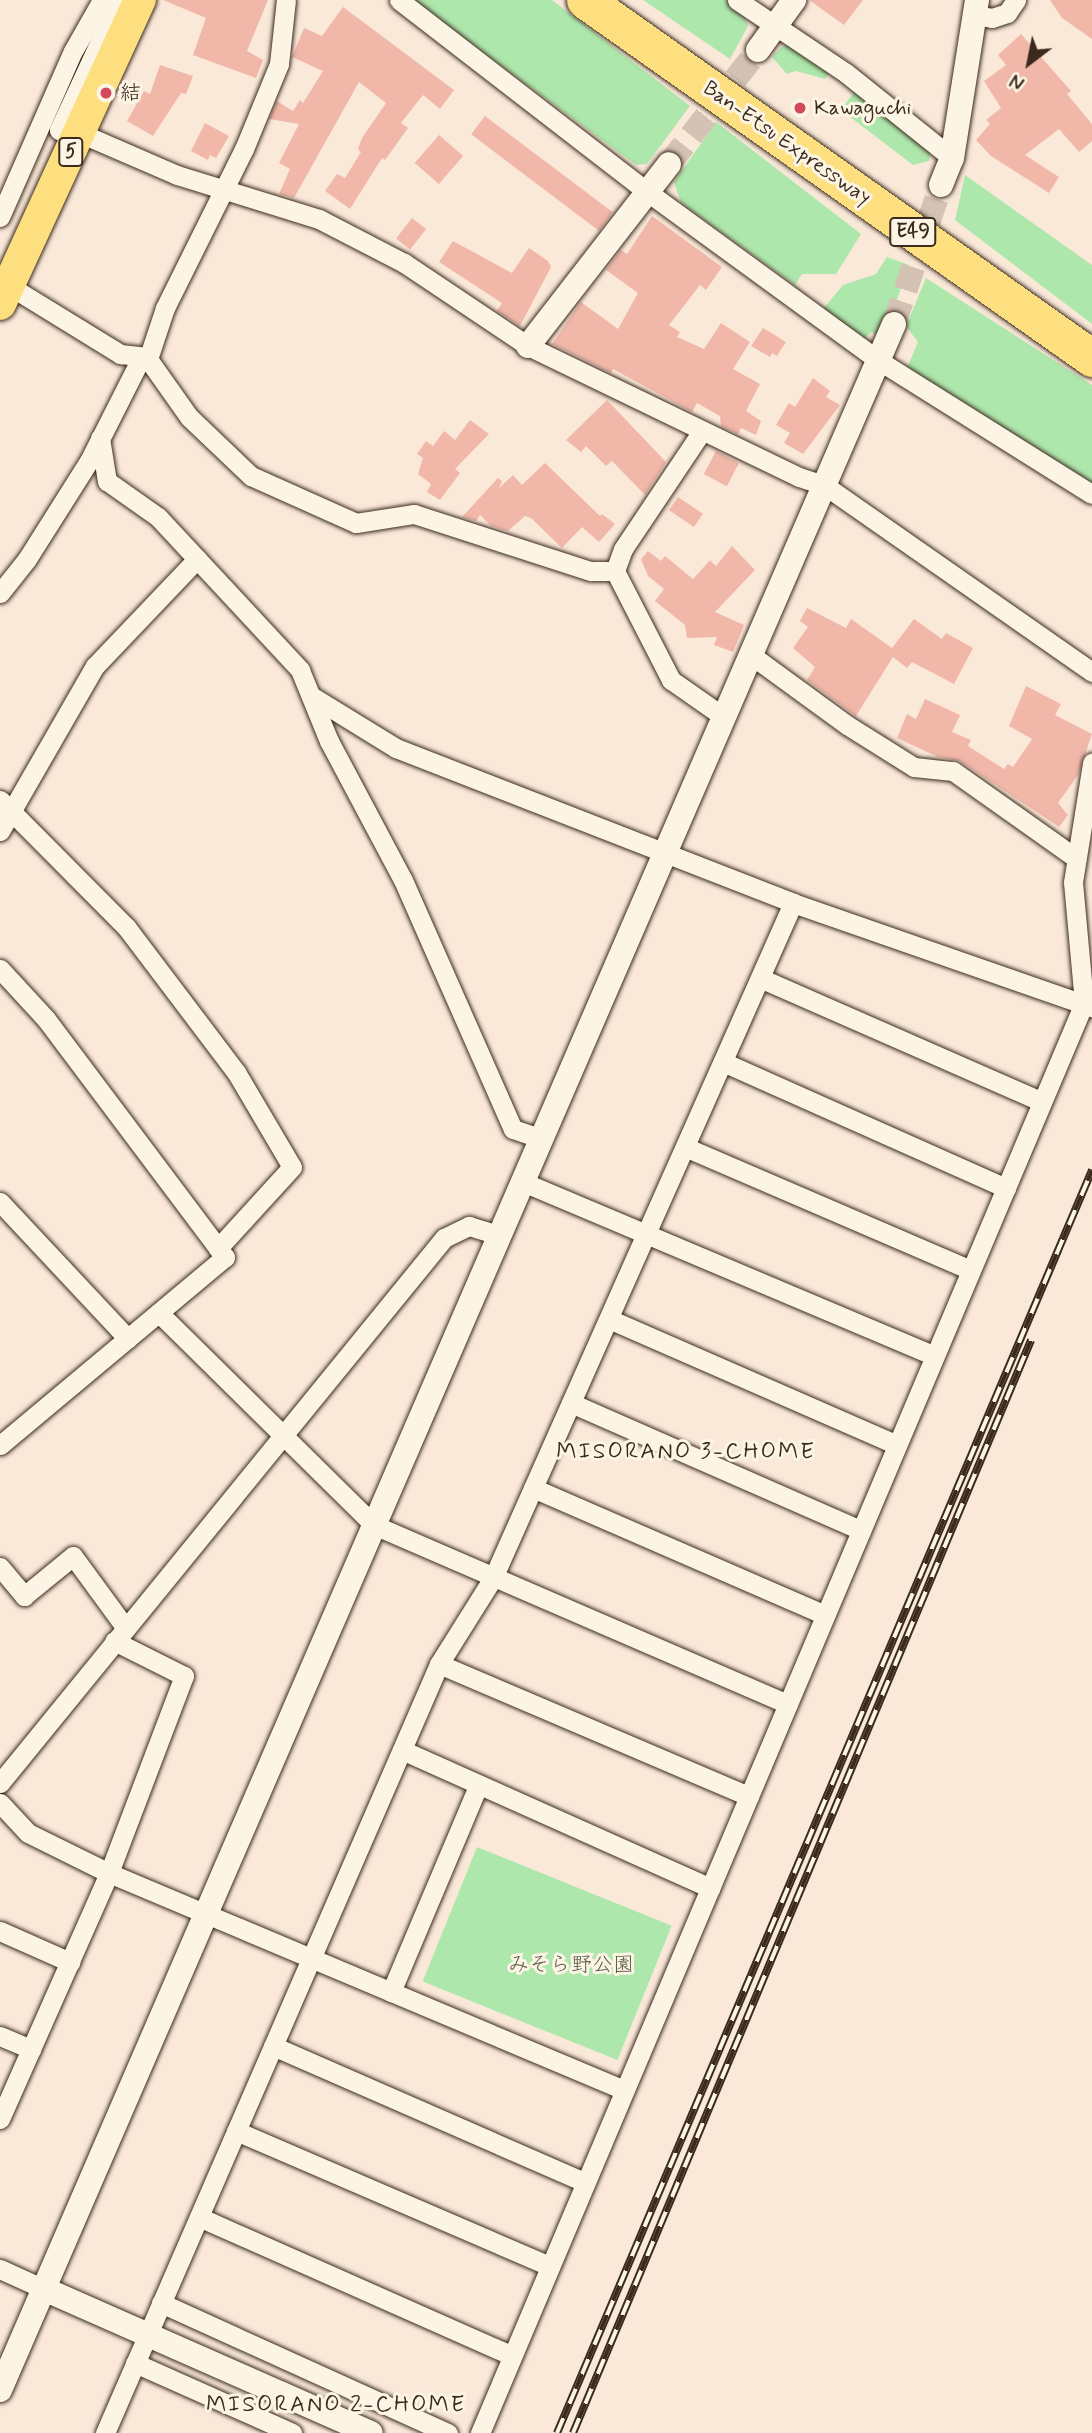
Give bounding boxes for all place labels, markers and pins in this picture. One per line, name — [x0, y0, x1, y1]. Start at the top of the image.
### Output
place label: 結 — [120, 80, 141, 106]
marker: 結 — [98, 85, 114, 101]
place label: Kawaguchi — [814, 95, 911, 121]
marker: Kawaguchi — [792, 100, 808, 116]

